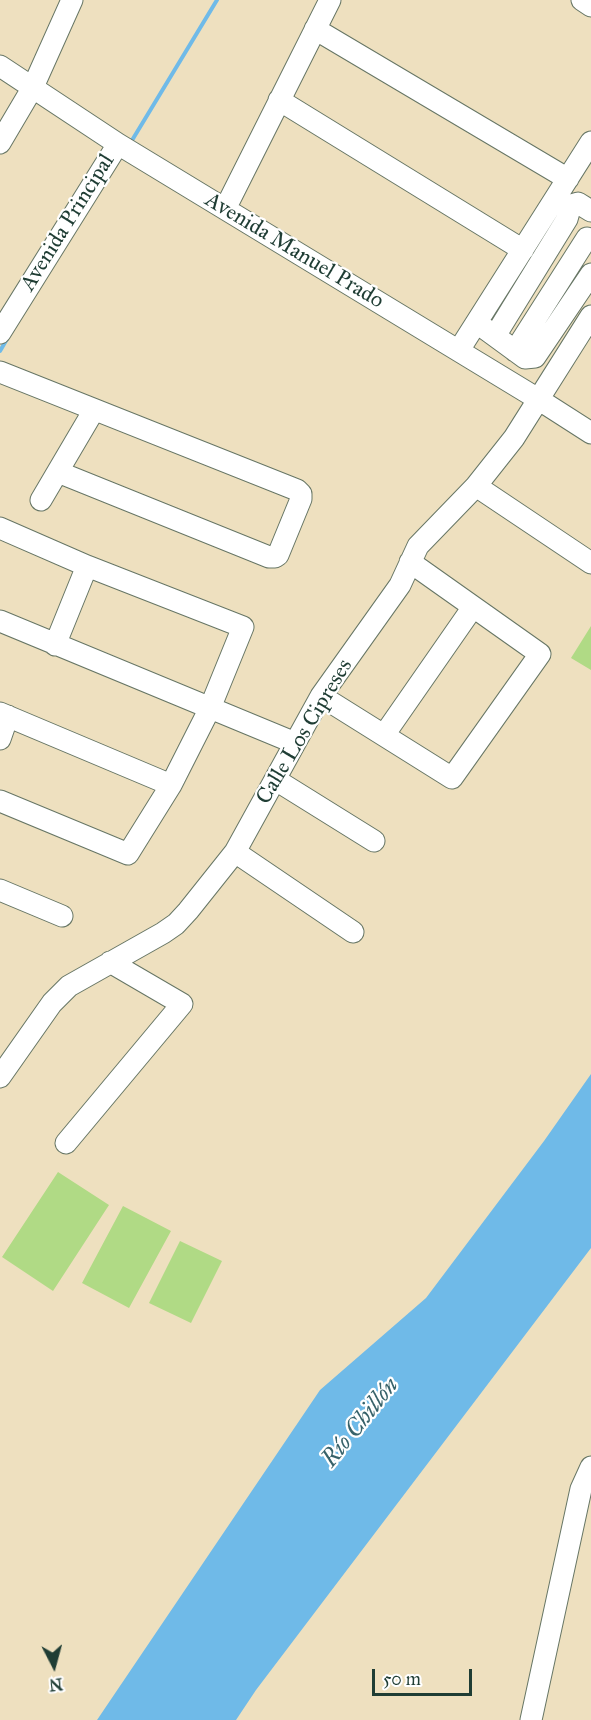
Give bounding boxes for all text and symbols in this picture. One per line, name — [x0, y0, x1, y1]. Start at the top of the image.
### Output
street label: Avenida Principal — [15, 150, 121, 296]
street label: Avenida Manuel Prado — [200, 187, 388, 315]
street label: Calle Los Cipreses — [251, 655, 359, 809]
water label: Río Chillón — [316, 1372, 406, 1474]
north arrow — [24, 1636, 84, 1696]
scale bar — [375, 1657, 476, 1695]
text: 50 m — [383, 1668, 421, 1690]
text: N — [48, 1674, 64, 1695]

